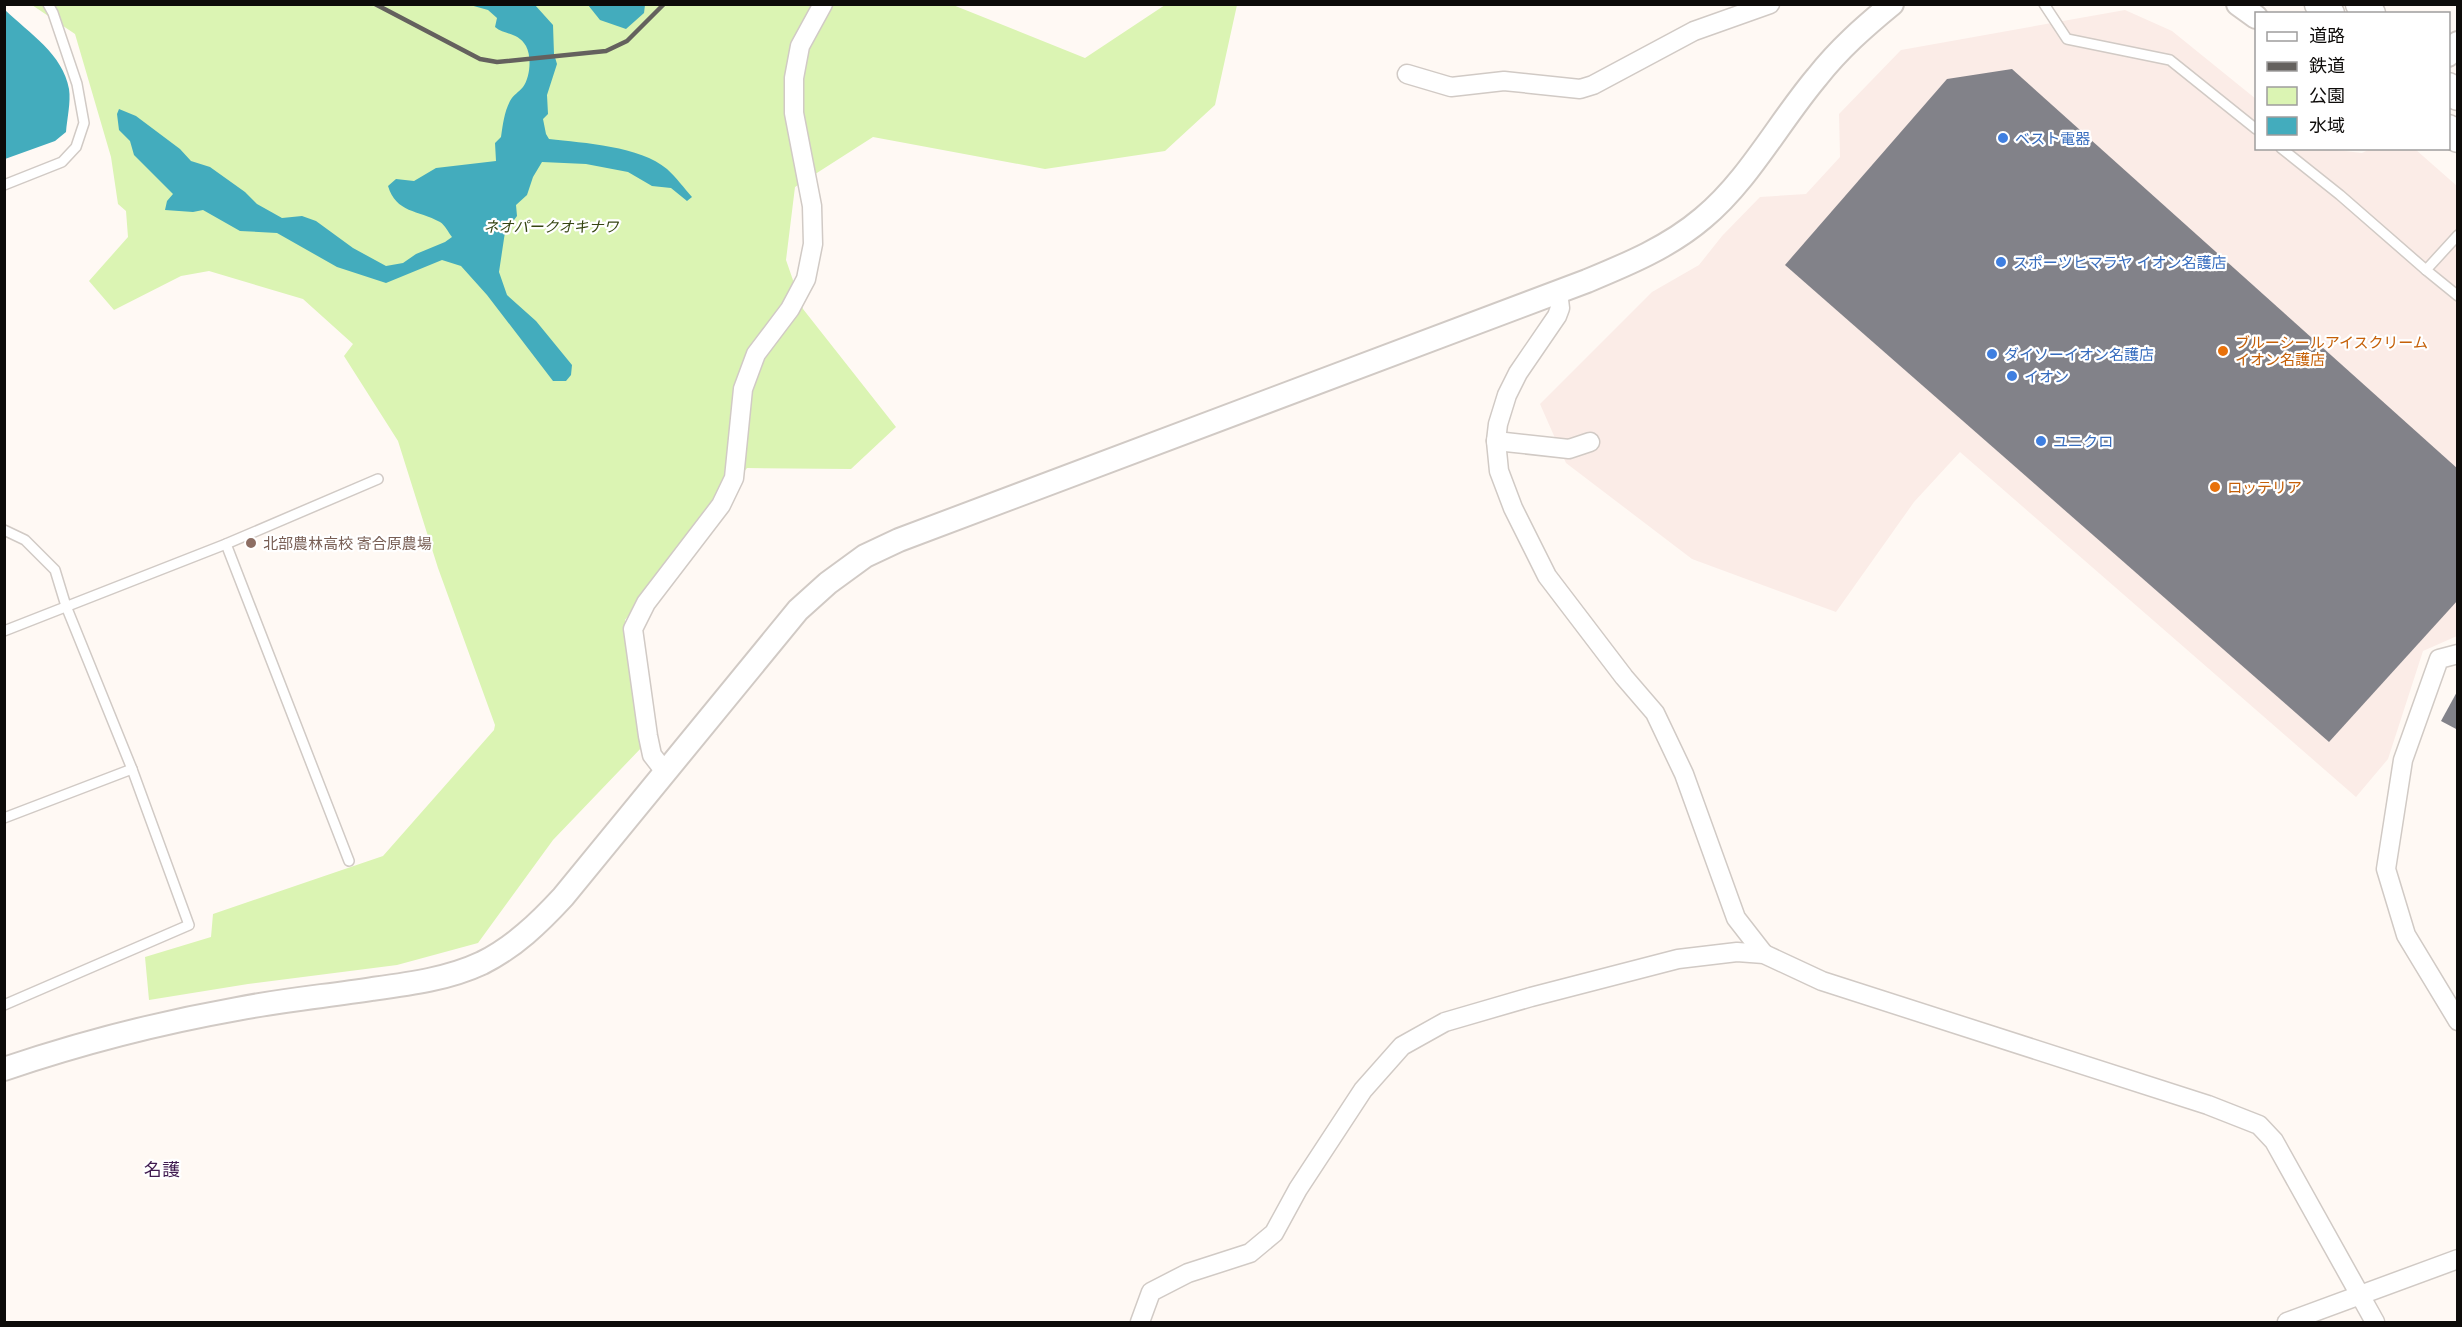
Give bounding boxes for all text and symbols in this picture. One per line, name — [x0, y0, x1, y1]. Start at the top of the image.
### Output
legend — [2255, 12, 2450, 150]
text: 道路 — [2309, 23, 2345, 47]
text: 鉄道 — [2309, 53, 2345, 77]
text: 公園 — [2309, 83, 2345, 107]
text: 水域 — [2309, 113, 2345, 137]
place label: ベスト電器 — [2015, 128, 2090, 148]
marker: ベスト電器 — [1996, 131, 2010, 145]
park label: ネオパークオキナワ — [483, 216, 619, 236]
place label: スポーツヒマラヤ イオン名護店 — [2013, 252, 2226, 272]
marker: スポーツヒマラヤ イオン名護店 — [1994, 255, 2008, 269]
place label: ブルーシールアイスクリーム イオン名護店 — [2235, 332, 2428, 369]
place label: ダイソーイオン名護店 — [2004, 344, 2154, 364]
marker: ブルーシールアイスクリーム イオン名護店 — [2216, 344, 2230, 358]
marker: ダイソーイオン名護店 — [1985, 347, 1999, 361]
place label: イオン — [2024, 366, 2069, 386]
marker: イオン — [2005, 369, 2019, 383]
place label: ユニクロ — [2053, 431, 2113, 451]
marker: ユニクロ — [2034, 434, 2048, 448]
place label: ロッテリア — [2227, 477, 2302, 497]
marker: ロッテリア — [2208, 480, 2222, 494]
place label: 北部農林高校 寄合原農場 — [263, 533, 432, 553]
marker: 北部農林高校 寄合原農場 — [244, 536, 258, 550]
district label: 名護 — [144, 1157, 180, 1181]

